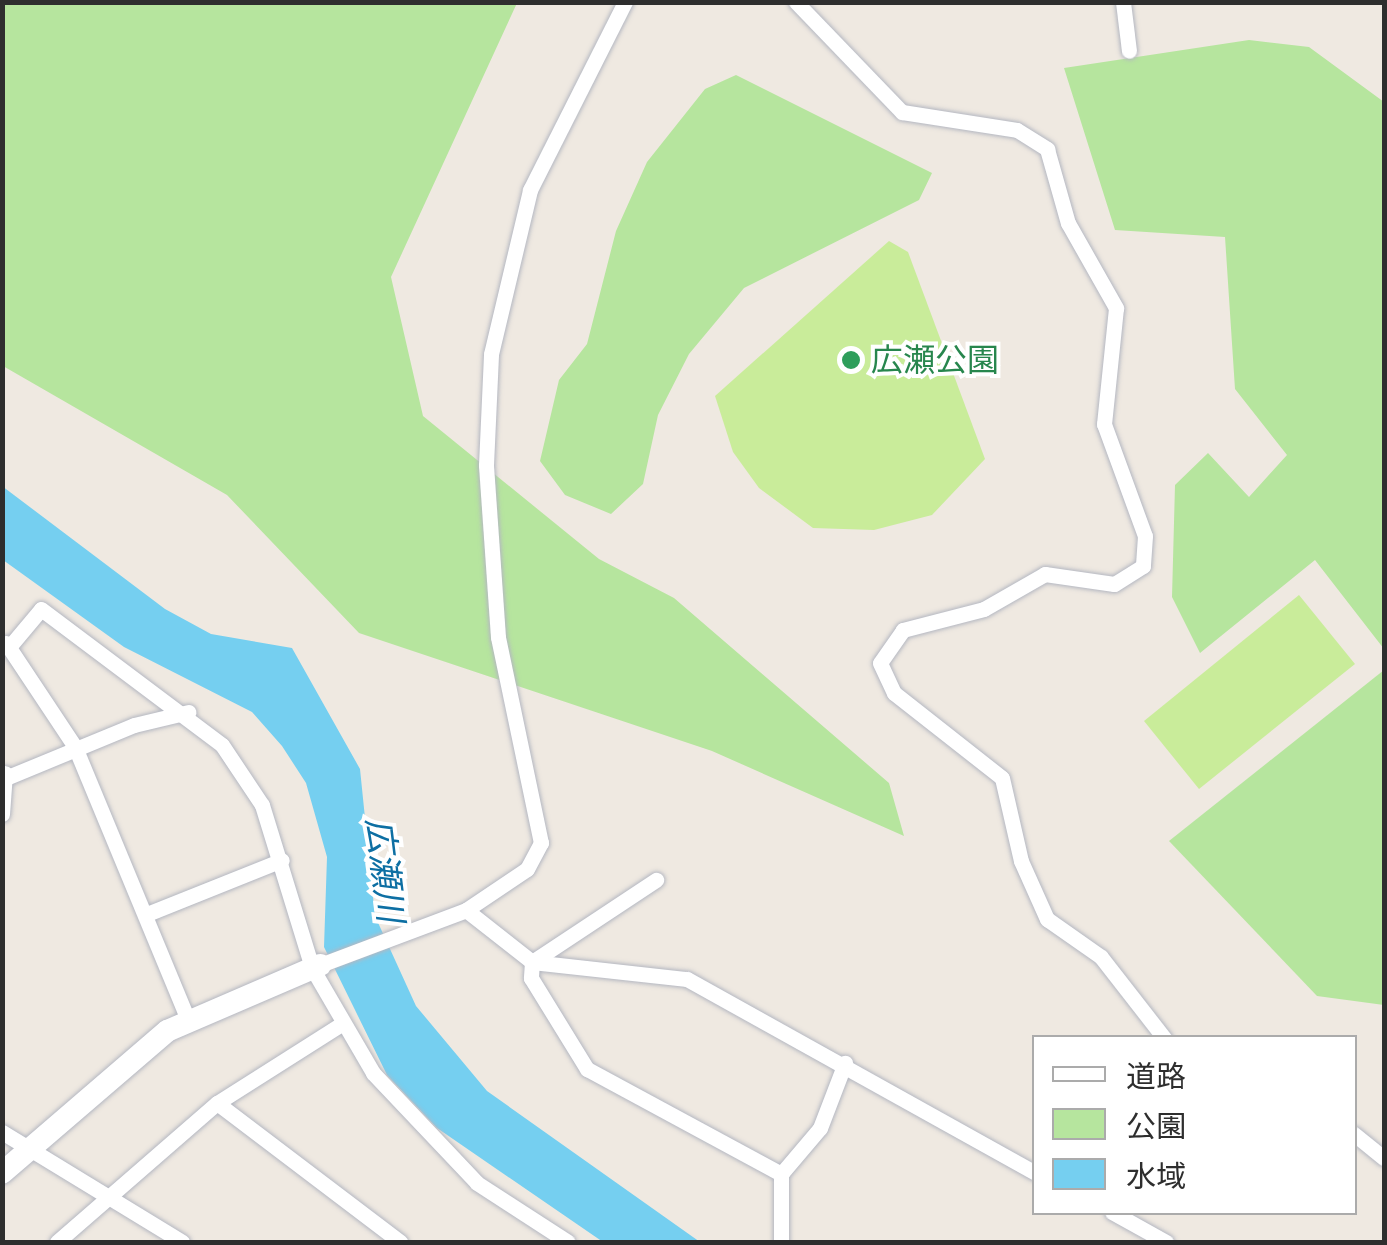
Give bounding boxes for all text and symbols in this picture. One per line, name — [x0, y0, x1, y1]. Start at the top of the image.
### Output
place label: 広瀬公園 — [871, 341, 999, 379]
marker: 広瀬公園 — [840, 349, 862, 371]
water label: 広瀬川 — [358, 815, 412, 925]
legend — [1032, 1035, 1357, 1215]
text: 道路 — [1126, 1057, 1186, 1096]
text: 公園 — [1126, 1107, 1186, 1146]
text: 水域 — [1126, 1157, 1186, 1196]

